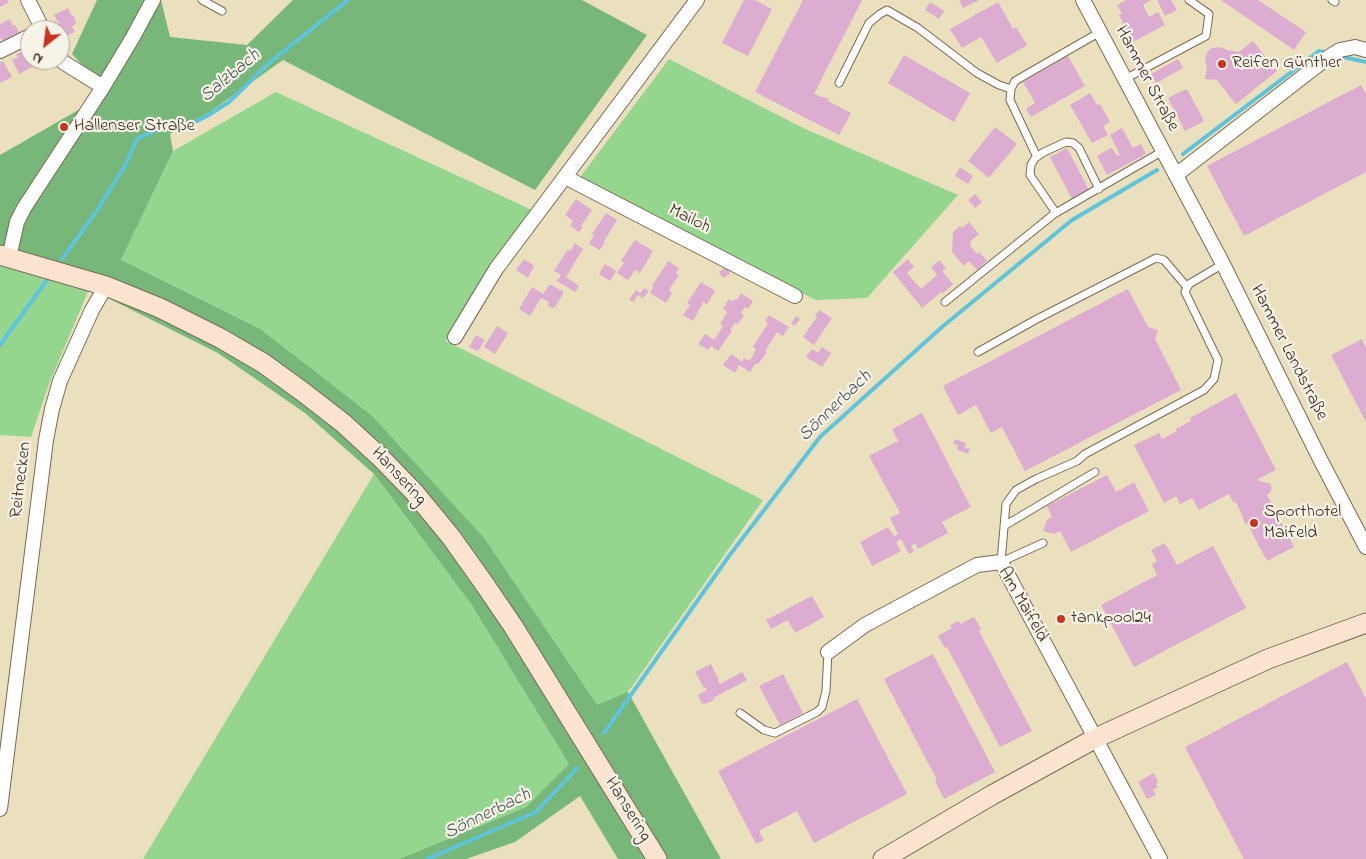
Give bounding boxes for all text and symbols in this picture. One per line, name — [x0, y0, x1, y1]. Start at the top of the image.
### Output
north arrow — [20, 20, 70, 70]
street label: Hammer Straße — [1109, 22, 1183, 136]
water label: Salzbach — [196, 45, 266, 109]
text: N — [28, 46, 47, 69]
place label: Reifen Günther — [1232, 53, 1342, 75]
marker: Reifen Günther — [1216, 58, 1228, 70]
place label: Hallenser Straße — [74, 116, 195, 138]
marker: Hallenser Straße — [58, 121, 70, 133]
street label: Mailoh — [664, 200, 714, 240]
street label: Hammer Landstraße — [1244, 281, 1332, 425]
water label: Sönnerbach — [795, 367, 877, 447]
street label: Reitnecken — [7, 440, 37, 520]
street label: Hansering — [366, 443, 430, 511]
place label: Sporthotel Maifeld — [1264, 502, 1341, 544]
marker: Sporthotel Maifeld — [1248, 517, 1260, 529]
street label: Am Maifeld — [992, 564, 1052, 646]
place label: tankpool24 — [1071, 608, 1151, 630]
marker: tankpool24 — [1055, 613, 1067, 625]
street label: Hansering — [599, 774, 655, 846]
water label: Sönnerbach — [441, 784, 535, 846]

